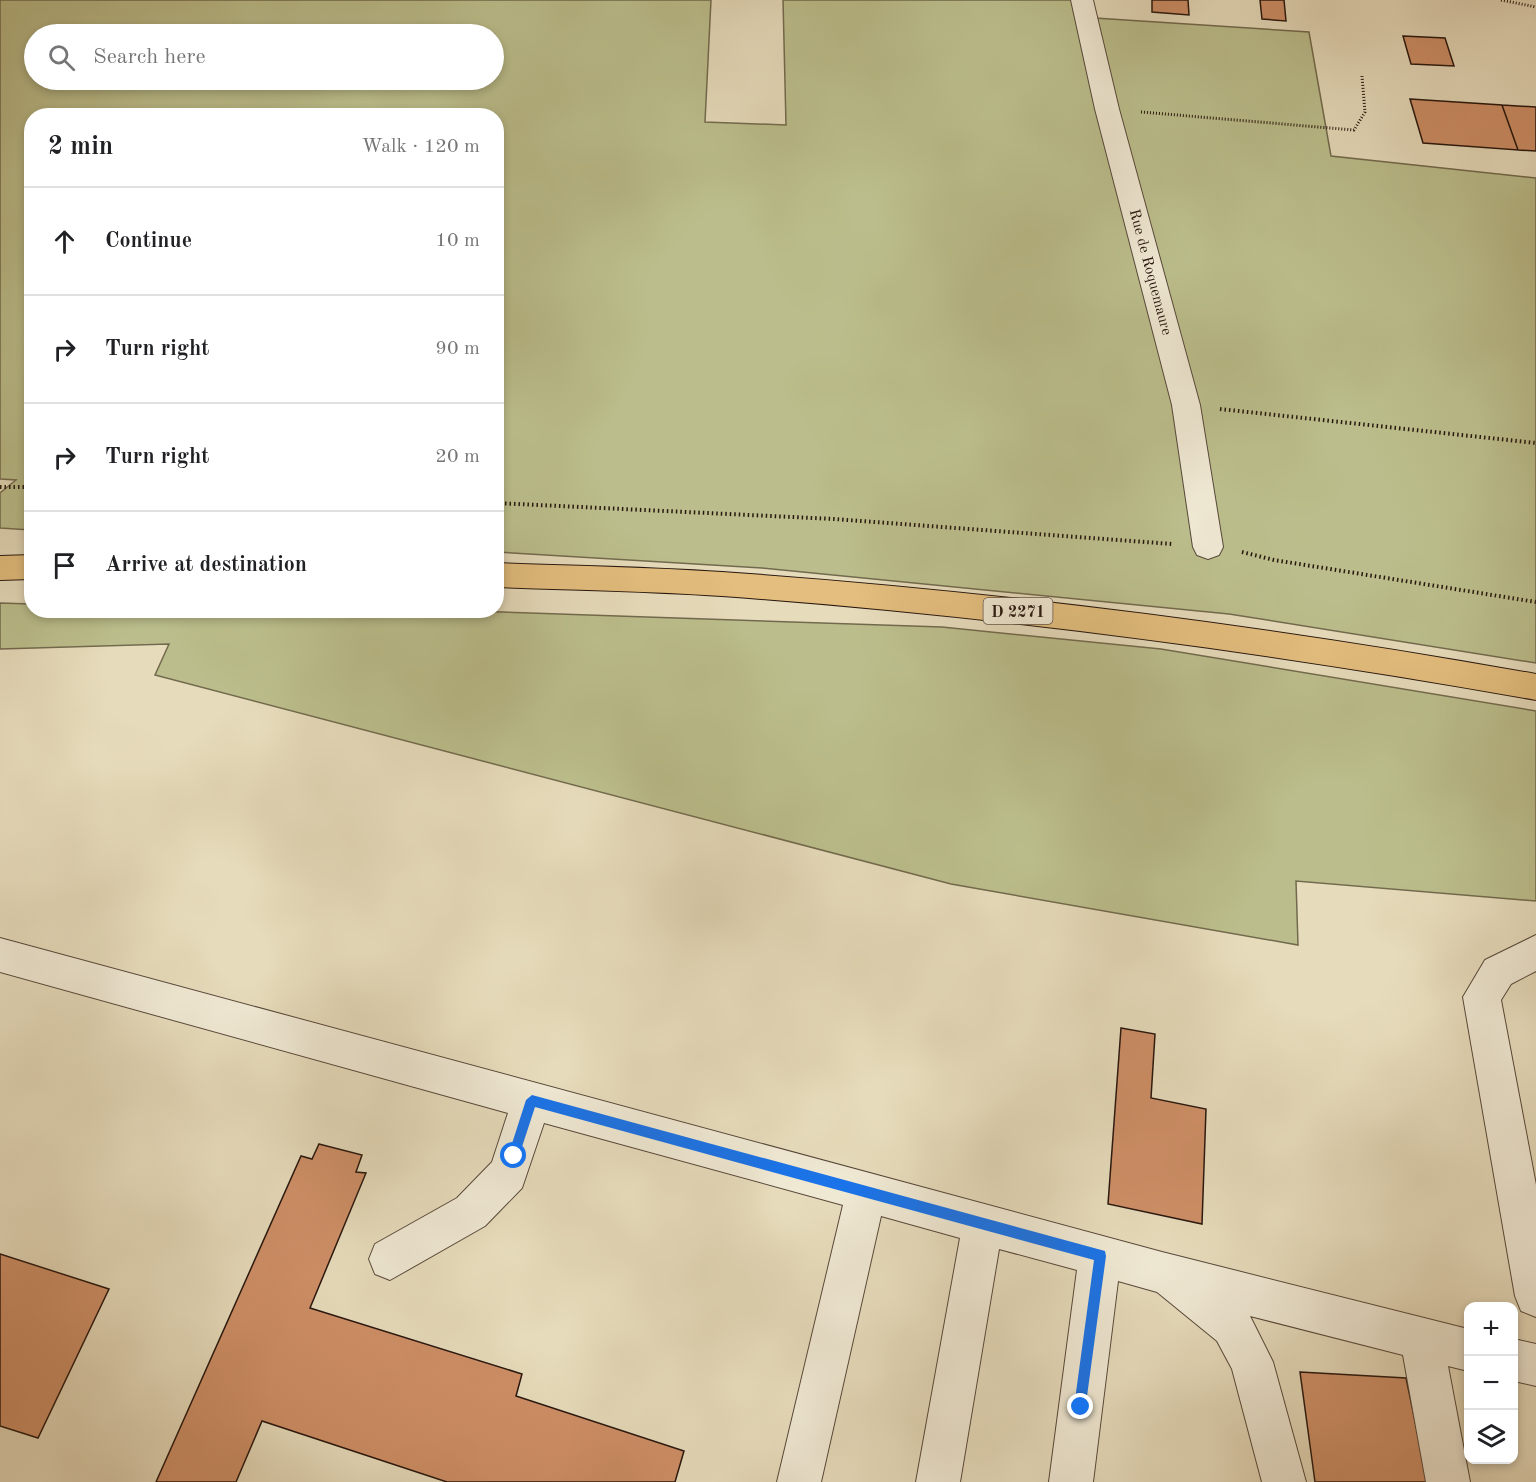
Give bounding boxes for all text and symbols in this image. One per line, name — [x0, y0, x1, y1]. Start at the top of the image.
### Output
search box — [24, 24, 504, 90]
icon: search — [45, 41, 78, 74]
text: Search here — [93, 46, 206, 68]
text: 2 min — [48, 134, 113, 160]
text: Walk · 120 m — [361, 137, 480, 157]
street label: Rue de Roquemaure — [1126, 208, 1174, 337]
icon: ahead — [48, 225, 81, 258]
text: Continue — [105, 230, 192, 252]
text: 10 m — [435, 231, 480, 251]
icon: right — [48, 333, 81, 366]
text: Turn right — [105, 338, 209, 360]
text: 90 m — [435, 339, 480, 359]
icon: right — [48, 441, 81, 474]
text: Turn right — [105, 446, 209, 468]
text: 20 m — [435, 447, 480, 467]
icon: arrive — [48, 549, 81, 582]
text: Arrive at destination — [105, 554, 307, 576]
road number: D 2271 — [984, 598, 1052, 624]
route start — [500, 1142, 526, 1168]
map controls — [1464, 1302, 1518, 1464]
button: + — [1464, 1302, 1518, 1356]
button: − — [1464, 1356, 1518, 1410]
route end — [1067, 1393, 1093, 1419]
button: layers — [1464, 1410, 1518, 1464]

